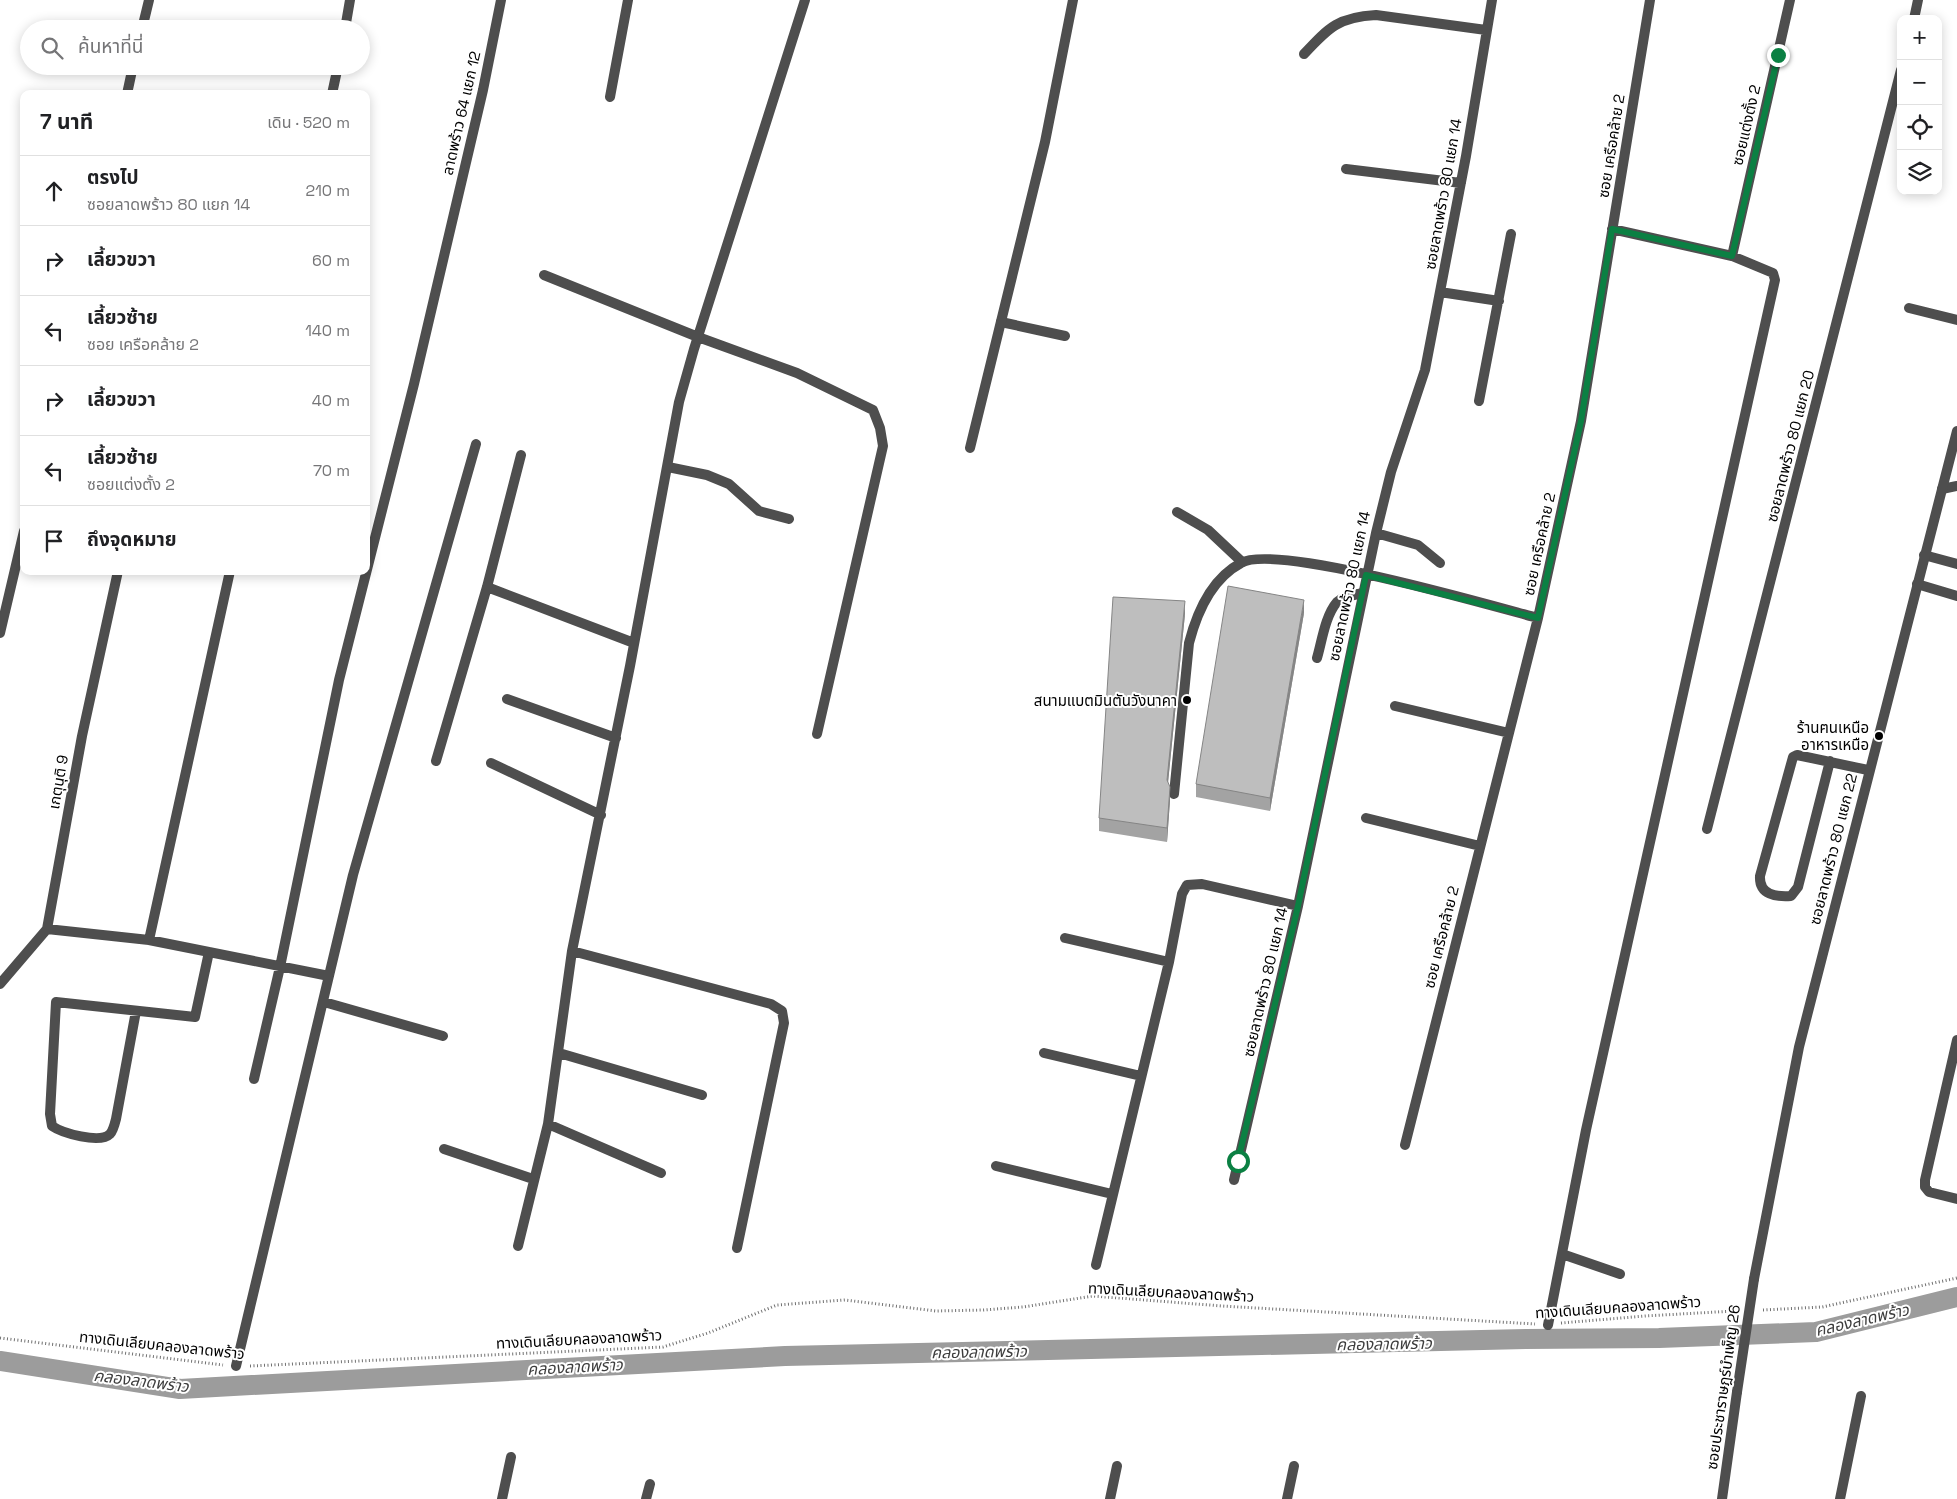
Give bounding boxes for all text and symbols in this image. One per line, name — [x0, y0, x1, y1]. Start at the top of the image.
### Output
map controls — [1897, 15, 1942, 195]
button: + — [1897, 15, 1942, 60]
search box — [20, 20, 370, 75]
icon: search — [38, 34, 66, 62]
text: ค้นหาที่นี่ — [78, 34, 143, 59]
route end — [1767, 44, 1790, 67]
street label: ลาดพร้าว 64 แยก 12 — [438, 49, 484, 177]
button: − — [1897, 60, 1942, 105]
street label: ซอยแต่งตั้ง 2 — [1727, 83, 1765, 167]
street label: ซอย เครือคล้าย 2 — [1593, 93, 1629, 199]
button: locate — [1897, 105, 1942, 150]
text: 7 นาที — [40, 108, 93, 135]
text: เดิน · 520 m — [267, 112, 350, 133]
street label: ซอยลาดพร้าว 80 แยก 14 — [1420, 117, 1466, 271]
button: layers — [1897, 150, 1942, 195]
text: ตรงไป — [87, 165, 139, 190]
icon: ahead — [40, 177, 68, 205]
text: 210 m — [306, 180, 350, 201]
text: ซอยลาดพร้าว 80 แยก 14 — [87, 194, 250, 215]
icon: right — [40, 247, 68, 275]
text: เลี้ยวขวา — [87, 247, 156, 272]
text: 60 m — [312, 250, 350, 271]
text: เลี้ยวซ้าย — [87, 305, 158, 330]
icon: left — [40, 317, 68, 345]
text: 140 m — [305, 320, 350, 341]
text: ซอย เครือคล้าย 2 — [87, 334, 199, 355]
street label: ซอยลาดพร้าว 80 แยก 20 — [1762, 368, 1818, 524]
icon: right — [40, 387, 68, 415]
text: เลี้ยวขวา — [87, 387, 156, 412]
text: 40 m — [312, 390, 350, 411]
text: เลี้ยวซ้าย — [87, 445, 158, 470]
icon: left — [40, 457, 68, 485]
text: 70 m — [313, 460, 350, 481]
text: ซอยแต่งตั้ง 2 — [87, 474, 175, 495]
street label: ซอย เครือคล้าย 2 — [1519, 491, 1559, 597]
street label: ซอยลาดพร้าว 80 แยก 14 — [1324, 509, 1374, 663]
icon: arrive — [40, 527, 68, 555]
text: ถึงจุดหมาย — [87, 527, 177, 552]
place label: สนามแบตมินตันวังนาคา — [1034, 691, 1177, 710]
marker: สนามแบตมินตันวังนาคา — [1181, 694, 1193, 706]
place label: ร้านฅนเหนือ อาหารเหนือ — [1797, 718, 1869, 754]
marker: ร้านฅนเหนือ อาหารเหนือ — [1873, 730, 1885, 742]
street label: เกตุนุติ 9 — [44, 753, 72, 811]
street label: ซอยลาดพร้าว 80 แยก 22 — [1805, 771, 1861, 927]
street label: ซอย เครือคล้าย 2 — [1419, 884, 1463, 990]
street label: ซอยลาดพร้าว 80 แยก 14 — [1239, 905, 1291, 1059]
route start — [1227, 1150, 1250, 1173]
street label: ทางเดินเลียบคลองลาดพร้าว — [1087, 1278, 1255, 1306]
street label: ทางเดินเลียบคลองลาดพร้าว — [1534, 1292, 1702, 1322]
water label: คลองลาดพร้าว — [1813, 1299, 1912, 1341]
street label: ซอยประชาราษฎร์บำเพ็ญ 26 — [1702, 1303, 1744, 1471]
street label: ทางเดินเลียบคลองลาดพร้าว — [495, 1325, 663, 1353]
street label: ทางเดินเลียบคลองลาดพร้าว — [78, 1327, 246, 1363]
water label: คลองลาดพร้าว — [1336, 1333, 1433, 1355]
water label: คลองลาดพร้าว — [931, 1341, 1028, 1363]
water label: คลองลาดพร้าว — [527, 1354, 624, 1380]
water label: คลองลาดพร้าว — [92, 1365, 191, 1397]

